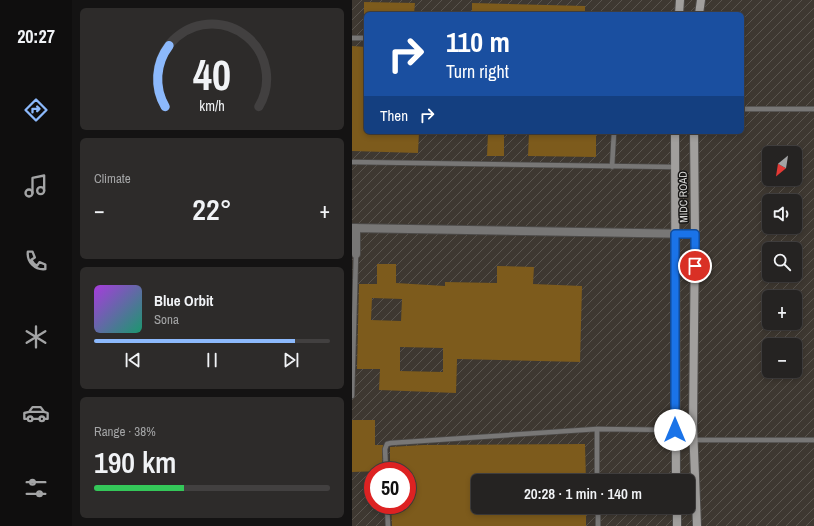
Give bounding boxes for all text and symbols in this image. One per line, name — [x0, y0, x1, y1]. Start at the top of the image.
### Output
text: 110 m — [446, 23, 510, 61]
text: 20:27 — [17, 24, 55, 49]
icon: right — [380, 28, 432, 80]
text: 40 — [193, 47, 231, 103]
text: Turn right — [446, 59, 509, 84]
text: km/h — [199, 95, 225, 114]
icon: directions — [22, 96, 50, 124]
icon: right — [416, 104, 438, 126]
text: Then — [380, 105, 408, 126]
north arrow — [762, 146, 802, 186]
map controls — [762, 146, 802, 378]
text: Climate — [94, 170, 131, 187]
street label: MIDC ROAD — [676, 171, 690, 223]
icon: music — [22, 172, 50, 200]
text: 22° — [192, 189, 232, 229]
button: sound — [762, 194, 802, 234]
text: − — [94, 195, 105, 225]
text: + — [319, 195, 330, 225]
button: search — [762, 242, 802, 282]
icon: phone — [22, 247, 50, 275]
pin — [678, 249, 712, 283]
icon: arrive — [684, 255, 706, 277]
text: Blue Orbit — [154, 290, 213, 311]
button: + — [762, 290, 802, 330]
text: Sona — [154, 311, 179, 328]
icon: climate — [22, 323, 50, 351]
button: − — [762, 338, 802, 378]
icon: previous — [122, 349, 144, 371]
icon: pause — [201, 349, 223, 371]
icon: next — [280, 349, 302, 371]
icon: car — [22, 399, 50, 427]
position arrow — [654, 409, 696, 451]
text: Range · 38% — [94, 423, 156, 440]
text: 190 km — [94, 442, 176, 482]
speed limit sign: 50 — [364, 462, 416, 514]
icon: filters — [22, 474, 50, 502]
text: 20:28 · 1 min · 140 m — [524, 483, 642, 504]

